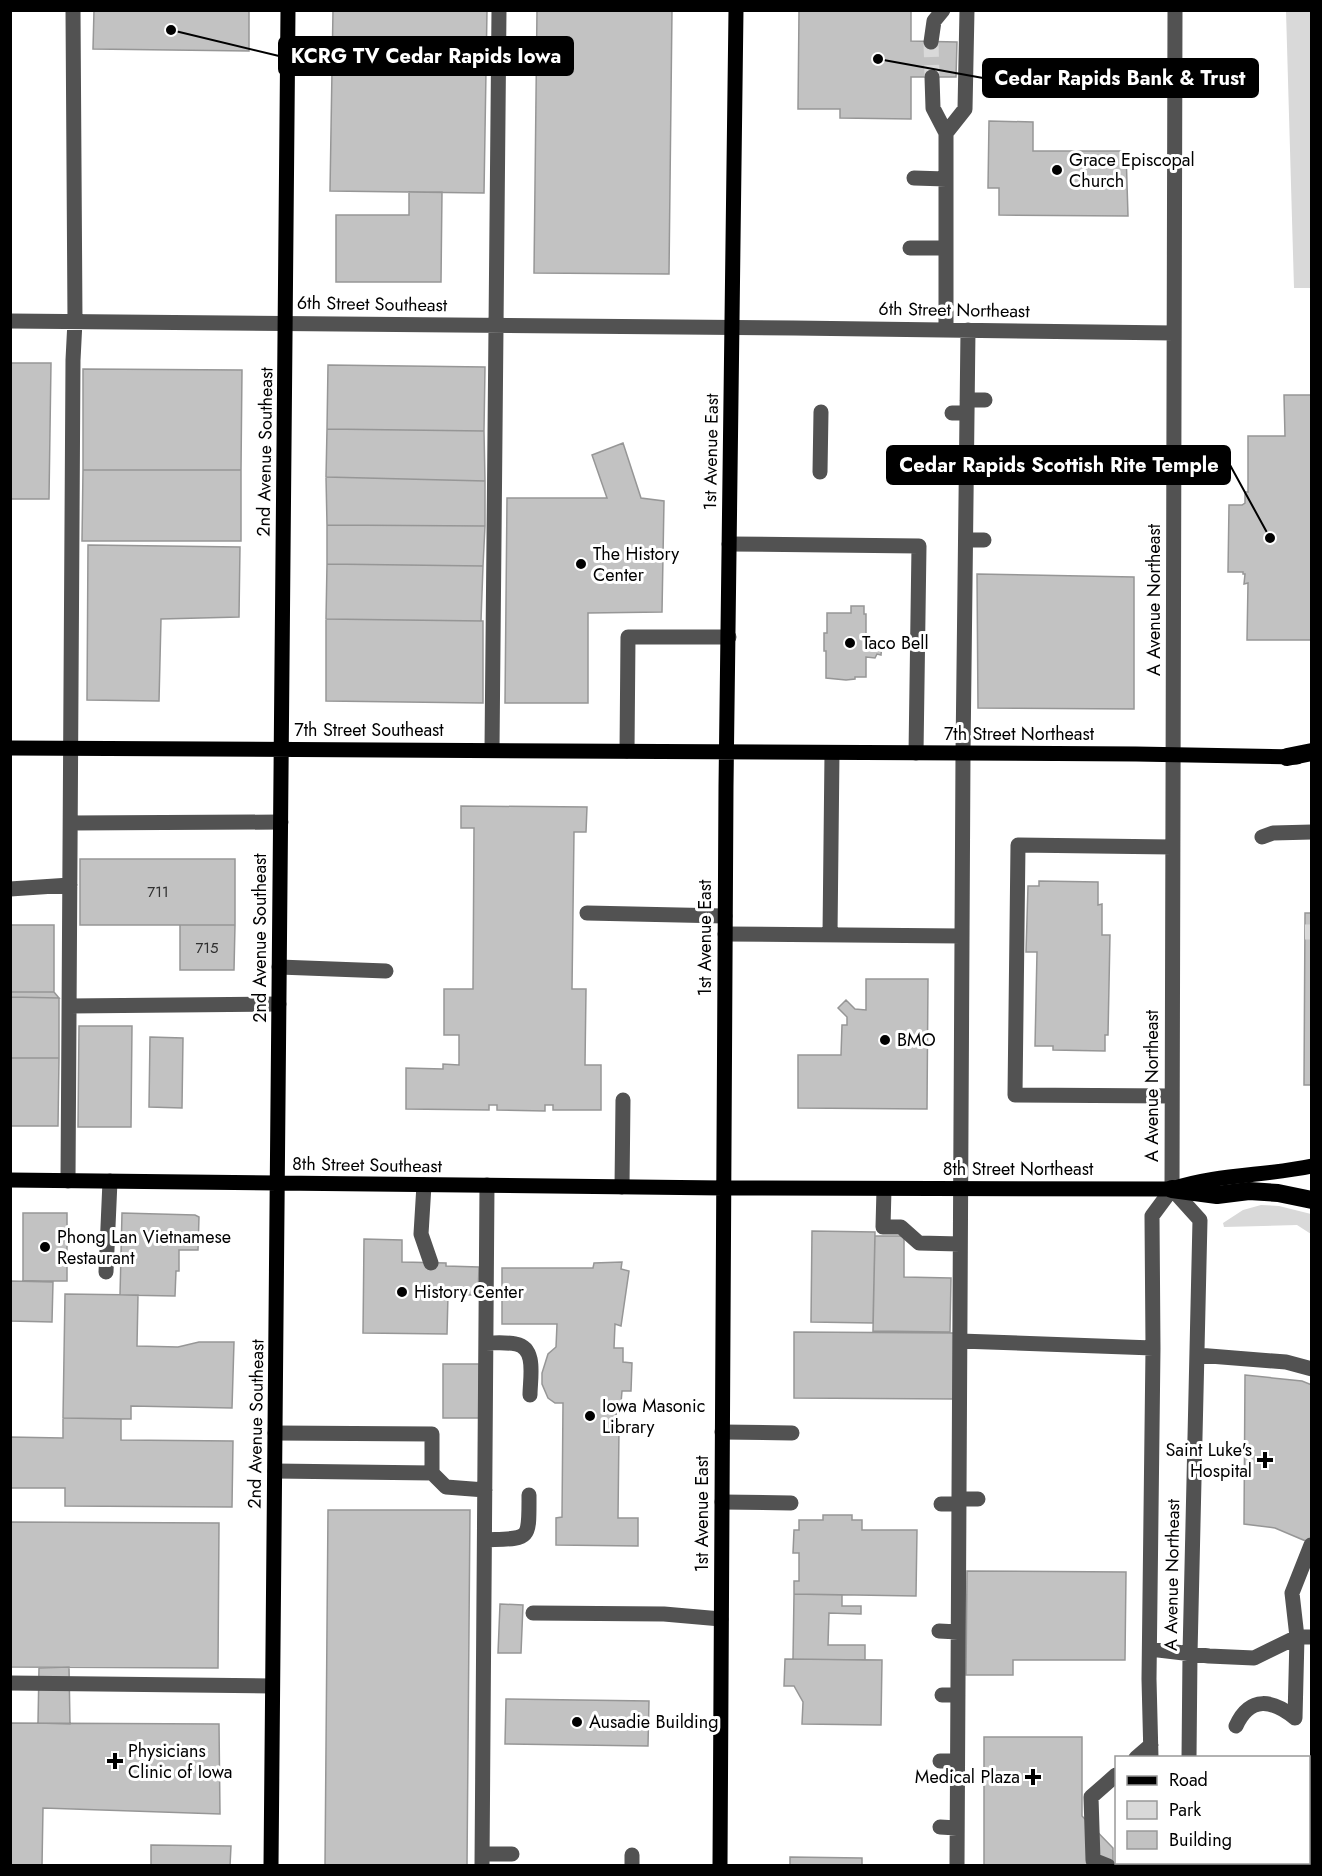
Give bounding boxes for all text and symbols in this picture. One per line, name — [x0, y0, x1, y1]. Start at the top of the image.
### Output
callout: KCRG TV Cedar Rapids Iowa — [279, 37, 573, 75]
text: KCRG TV Cedar Rapids Iowa — [291, 42, 561, 71]
callout: Cedar Rapids Bank & Trust — [983, 59, 1258, 97]
text: Cedar Rapids Bank & Trust — [995, 64, 1246, 93]
place label: Grace Episcopal Church — [1069, 147, 1195, 194]
marker: Grace Episcopal Church — [1050, 163, 1064, 177]
street label: 6th Street Southeast — [297, 290, 448, 318]
street label: 6th Street Northeast — [878, 296, 1030, 324]
street label: 2nd Avenue Southeast — [251, 366, 279, 537]
street label: 1st Avenue East — [697, 393, 725, 511]
callout: Cedar Rapids Scottish Rite Temple — [887, 446, 1230, 484]
text: Cedar Rapids Scottish Rite Temple — [899, 451, 1219, 480]
street label: A Avenue Northeast — [1141, 523, 1167, 676]
place label: The History Center — [593, 541, 679, 588]
marker: The History Center — [574, 557, 588, 571]
place label: Taco Bell — [862, 630, 929, 656]
marker: Taco Bell — [843, 636, 857, 650]
street label: 7th Street Southeast — [294, 717, 444, 743]
street label: 7th Street Northeast — [944, 721, 1095, 747]
street label: 2nd Avenue Southeast — [247, 853, 273, 1023]
street label: 1st Avenue East — [692, 879, 718, 996]
house number: 711 — [147, 881, 169, 903]
house number: 715 — [195, 937, 219, 959]
street label: A Avenue Northeast — [1139, 1009, 1165, 1162]
place label: BMO — [897, 1027, 936, 1053]
marker: BMO — [878, 1033, 892, 1047]
street label: 8th Street Southeast — [292, 1151, 443, 1179]
street label: 8th Street Northeast — [943, 1156, 1094, 1182]
place label: Phong Lan Vietnamese Restaurant — [57, 1224, 231, 1271]
marker: Phong Lan Vietnamese Restaurant — [38, 1240, 52, 1254]
place label: History Center — [414, 1279, 525, 1305]
marker: History Center — [395, 1285, 409, 1299]
street label: 2nd Avenue Southeast — [242, 1338, 270, 1509]
place label: Iowa Masonic Library — [602, 1393, 705, 1440]
marker: Iowa Masonic Library — [583, 1409, 597, 1423]
place label: Saint Luke's Hospital — [1165, 1437, 1252, 1484]
marker: Saint Luke's Hospital — [1256, 1451, 1274, 1469]
street label: 1st Avenue East — [689, 1455, 715, 1572]
street label: A Avenue Northeast — [1158, 1498, 1186, 1651]
place label: Ausadie Building — [589, 1709, 718, 1735]
marker: Ausadie Building — [570, 1715, 584, 1729]
place label: Physicians Clinic of Iowa — [128, 1738, 233, 1785]
marker: Physicians Clinic of Iowa — [106, 1752, 124, 1770]
legend — [1115, 1756, 1310, 1864]
place label: Medical Plaza — [915, 1764, 1020, 1790]
text: Road — [1169, 1767, 1208, 1793]
marker: Medical Plaza — [1024, 1768, 1042, 1786]
text: Park — [1169, 1797, 1201, 1823]
text: Building — [1169, 1827, 1232, 1853]

